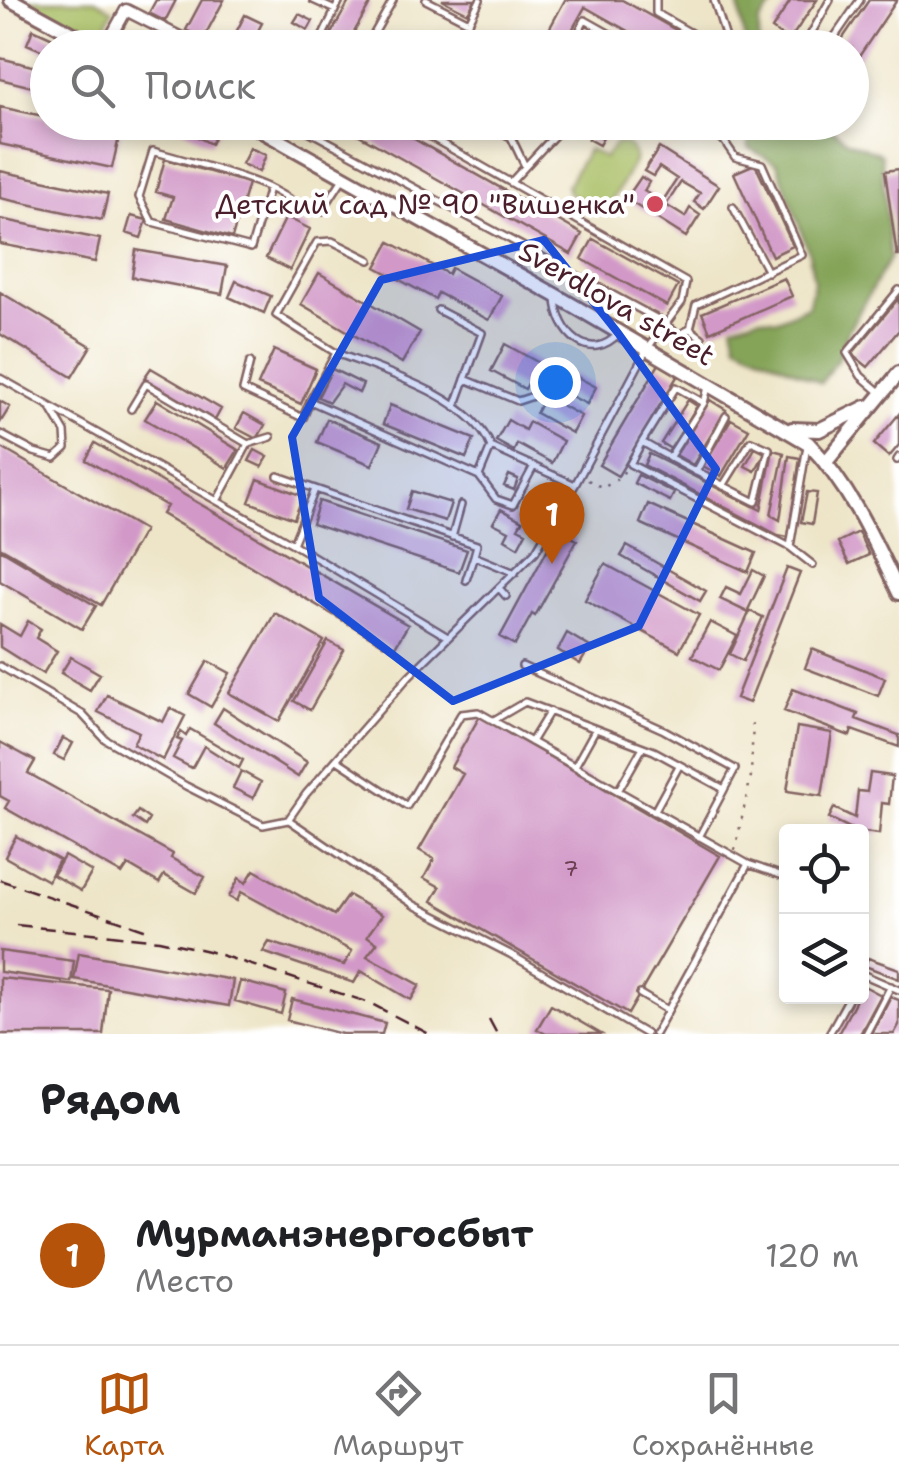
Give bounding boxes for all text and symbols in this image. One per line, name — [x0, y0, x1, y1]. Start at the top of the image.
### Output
search box — [30, 30, 869, 140]
icon: search — [65, 58, 120, 113]
text: Поиск — [145, 60, 256, 111]
place label: Детский сад № 90 "Вишенка" — [215, 185, 635, 223]
marker: Детский сад № 90 "Вишенка" — [644, 193, 666, 215]
street label: Sverdlova street — [512, 232, 722, 374]
your location — [530, 357, 581, 408]
pin: 1 — [520, 482, 584, 564]
map controls — [779, 824, 869, 1004]
button: locate — [779, 824, 869, 914]
house number: 7 — [563, 854, 579, 883]
button: layers — [779, 914, 869, 1004]
text: Рядом — [40, 1071, 181, 1127]
text: Мурманэнергосбыт — [135, 1208, 533, 1259]
text: 1 — [65, 1234, 80, 1277]
text: 120 m — [765, 1234, 859, 1277]
text: Место — [135, 1259, 234, 1302]
tab: Карта — [84, 1366, 164, 1464]
tab: Маршрут — [333, 1366, 463, 1464]
tab: Сохранённые — [632, 1366, 815, 1464]

